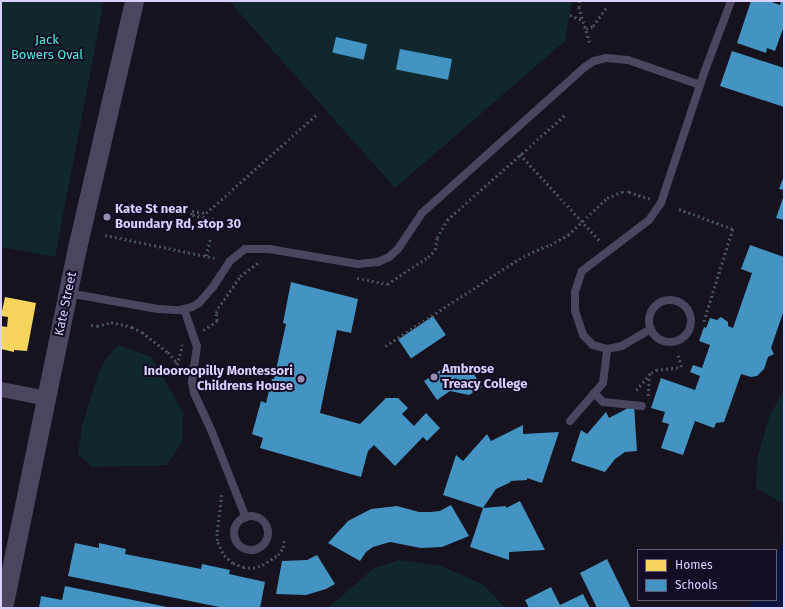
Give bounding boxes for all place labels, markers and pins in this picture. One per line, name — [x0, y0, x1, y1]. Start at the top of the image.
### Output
place label: Kate St near Boundary Rd, stop 30 — [115, 202, 241, 233]
marker: Kate St near Boundary Rd, stop 30 — [102, 212, 112, 222]
place label: Ambrose Treacy College — [442, 362, 527, 393]
place label: Indooroopilly Montessori Childrens House — [144, 364, 293, 395]
marker: Ambrose Treacy College — [429, 372, 439, 382]
marker: Indooroopilly Montessori Childrens House — [296, 374, 306, 384]

